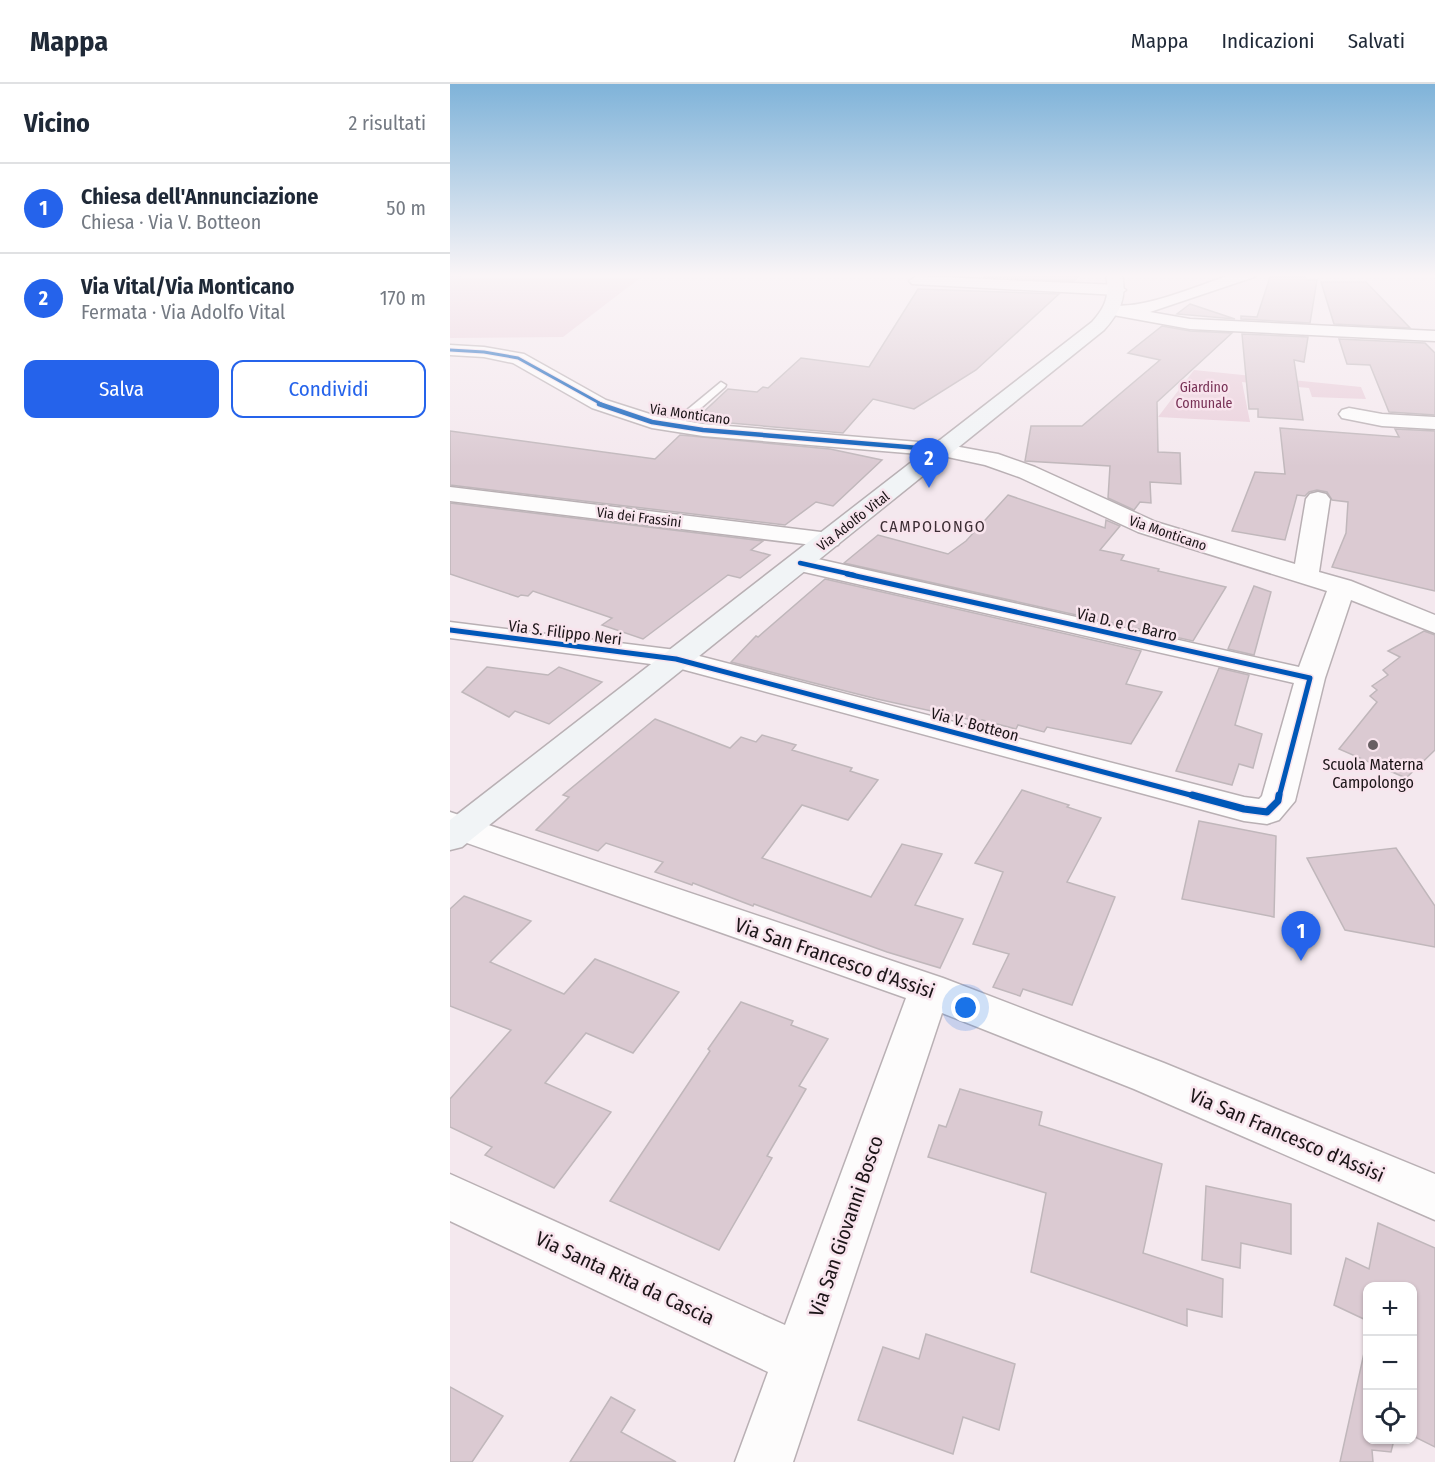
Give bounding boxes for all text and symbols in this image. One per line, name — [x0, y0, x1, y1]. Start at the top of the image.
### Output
text: Mappa — [30, 25, 108, 58]
text: Mappa — [1131, 28, 1188, 54]
text: Indicazioni — [1221, 28, 1315, 54]
text: Salvati — [1348, 28, 1405, 54]
text: Vicino — [24, 108, 90, 139]
text: 2 risultati — [348, 111, 426, 135]
text: Chiesa dell'Annunciazione — [81, 183, 318, 210]
text: 1 — [39, 196, 48, 220]
text: 50 m — [386, 196, 426, 220]
text: Chiesa · Via V. Botteon — [81, 210, 261, 234]
text: Via Vital/Via Monticano — [81, 273, 294, 300]
text: 2 — [39, 286, 48, 310]
text: 170 m — [380, 286, 426, 310]
text: Fermata · Via Adolfo Vital — [81, 300, 285, 324]
button: Salva — [24, 360, 219, 418]
button: Condividi — [231, 360, 426, 418]
park label: Giardino Comunale — [1176, 379, 1233, 412]
street label: Via Monticano — [649, 400, 731, 429]
pin: 2 — [910, 438, 948, 488]
street label: Via Adolfo Vital — [814, 488, 893, 555]
street label: Via dei Frassini — [596, 504, 682, 531]
street label: Via Monticano — [1127, 512, 1209, 555]
district label: CAMPOLONGO — [880, 517, 986, 536]
street label: Via D. e C. Barro — [1075, 604, 1179, 645]
street label: Via S. Filippo Neri — [507, 616, 623, 649]
street label: Via V. Botteon — [929, 704, 1021, 745]
marker: Scuola Materna Campolongo — [1366, 738, 1380, 752]
place label: Scuola Materna Campolongo — [1322, 755, 1424, 792]
pin: 1 — [1282, 912, 1320, 961]
street label: Via San Francesco d'Assisi — [732, 913, 938, 1003]
your location — [951, 993, 980, 1022]
street label: Via San Francesco d'Assisi — [1186, 1083, 1388, 1187]
street label: Via San Giovanni Bosco — [804, 1132, 888, 1320]
street label: Via Santa Rita da Cascia — [532, 1226, 718, 1330]
map controls — [1363, 1282, 1417, 1444]
button: + — [1363, 1282, 1417, 1336]
button: − — [1363, 1336, 1417, 1390]
button: locate — [1363, 1390, 1417, 1444]

